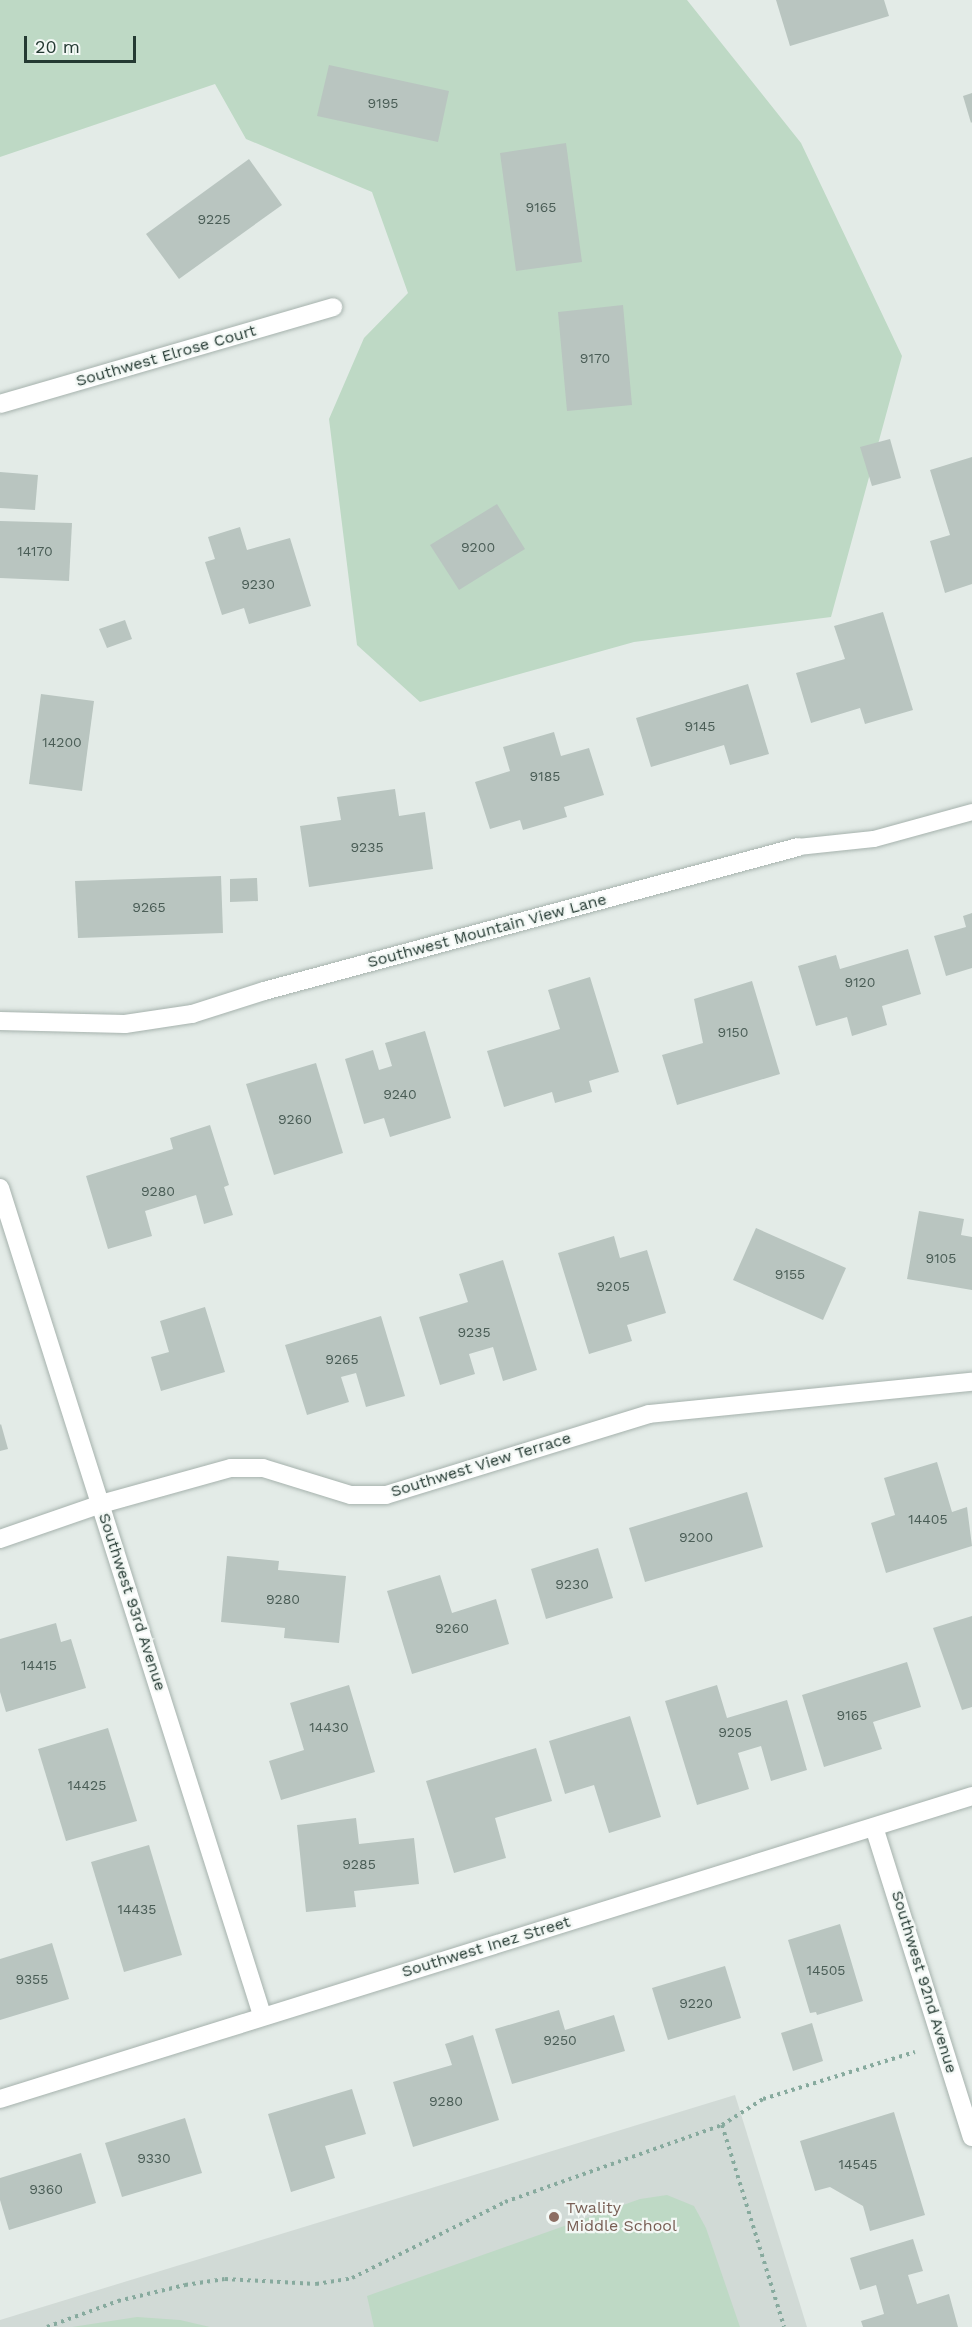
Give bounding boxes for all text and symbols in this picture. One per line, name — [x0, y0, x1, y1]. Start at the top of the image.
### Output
scale bar — [27, 24, 140, 62]
text: 20 m — [35, 36, 80, 57]
house number: 9195 — [368, 95, 398, 111]
house number: 9165 — [526, 199, 556, 215]
house number: 9225 — [197, 211, 231, 227]
street label: Southwest Elrose Court — [74, 321, 258, 391]
house number: 9170 — [580, 350, 610, 366]
house number: 9200 — [461, 539, 495, 555]
house number: 14170 — [17, 543, 53, 559]
house number: 9230 — [241, 576, 275, 592]
house number: 9145 — [685, 718, 715, 734]
house number: 14200 — [42, 734, 82, 750]
house number: 9185 — [530, 768, 560, 784]
house number: 9235 — [350, 839, 384, 855]
street label: Southwest Mountain View Lane — [365, 890, 609, 972]
house number: 9265 — [132, 899, 166, 915]
house number: 9120 — [845, 974, 875, 990]
house number: 9150 — [718, 1024, 748, 1040]
house number: 9240 — [383, 1086, 417, 1102]
house number: 9260 — [278, 1111, 312, 1127]
house number: 9280 — [141, 1183, 175, 1199]
house number: 9105 — [926, 1250, 956, 1266]
house number: 9155 — [775, 1266, 805, 1282]
house number: 9205 — [596, 1278, 630, 1294]
house number: 9235 — [457, 1324, 491, 1340]
house number: 9265 — [325, 1351, 359, 1367]
street label: Southwest View Terrace — [388, 1428, 574, 1502]
street label: Southwest 93rd Avenue — [94, 1510, 170, 1694]
house number: 14405 — [908, 1511, 948, 1527]
house number: 9200 — [679, 1529, 713, 1545]
house number: 9230 — [555, 1576, 589, 1592]
house number: 9280 — [266, 1591, 300, 1607]
house number: 9260 — [435, 1620, 469, 1636]
house number: 14415 — [21, 1657, 57, 1673]
house number: 9165 — [837, 1707, 867, 1723]
house number: 14430 — [309, 1719, 349, 1735]
house number: 9205 — [718, 1724, 752, 1740]
house number: 14425 — [68, 1777, 106, 1793]
house number: 9285 — [342, 1856, 376, 1872]
street label: Southwest 92nd Avenue — [887, 1888, 961, 2076]
house number: 14435 — [118, 1901, 156, 1917]
street label: Southwest Inez Street — [399, 1912, 573, 1982]
house number: 14505 — [806, 1962, 846, 1978]
house number: 9355 — [16, 1971, 48, 1987]
house number: 9220 — [679, 1995, 713, 2011]
house number: 9250 — [543, 2032, 577, 2048]
house number: 9280 — [429, 2093, 463, 2109]
house number: 9330 — [137, 2150, 171, 2166]
house number: 14545 — [839, 2156, 877, 2172]
house number: 9360 — [29, 2181, 63, 2197]
place label: Twality Middle School — [566, 2198, 677, 2236]
marker: Twality Middle School — [547, 2210, 561, 2224]

